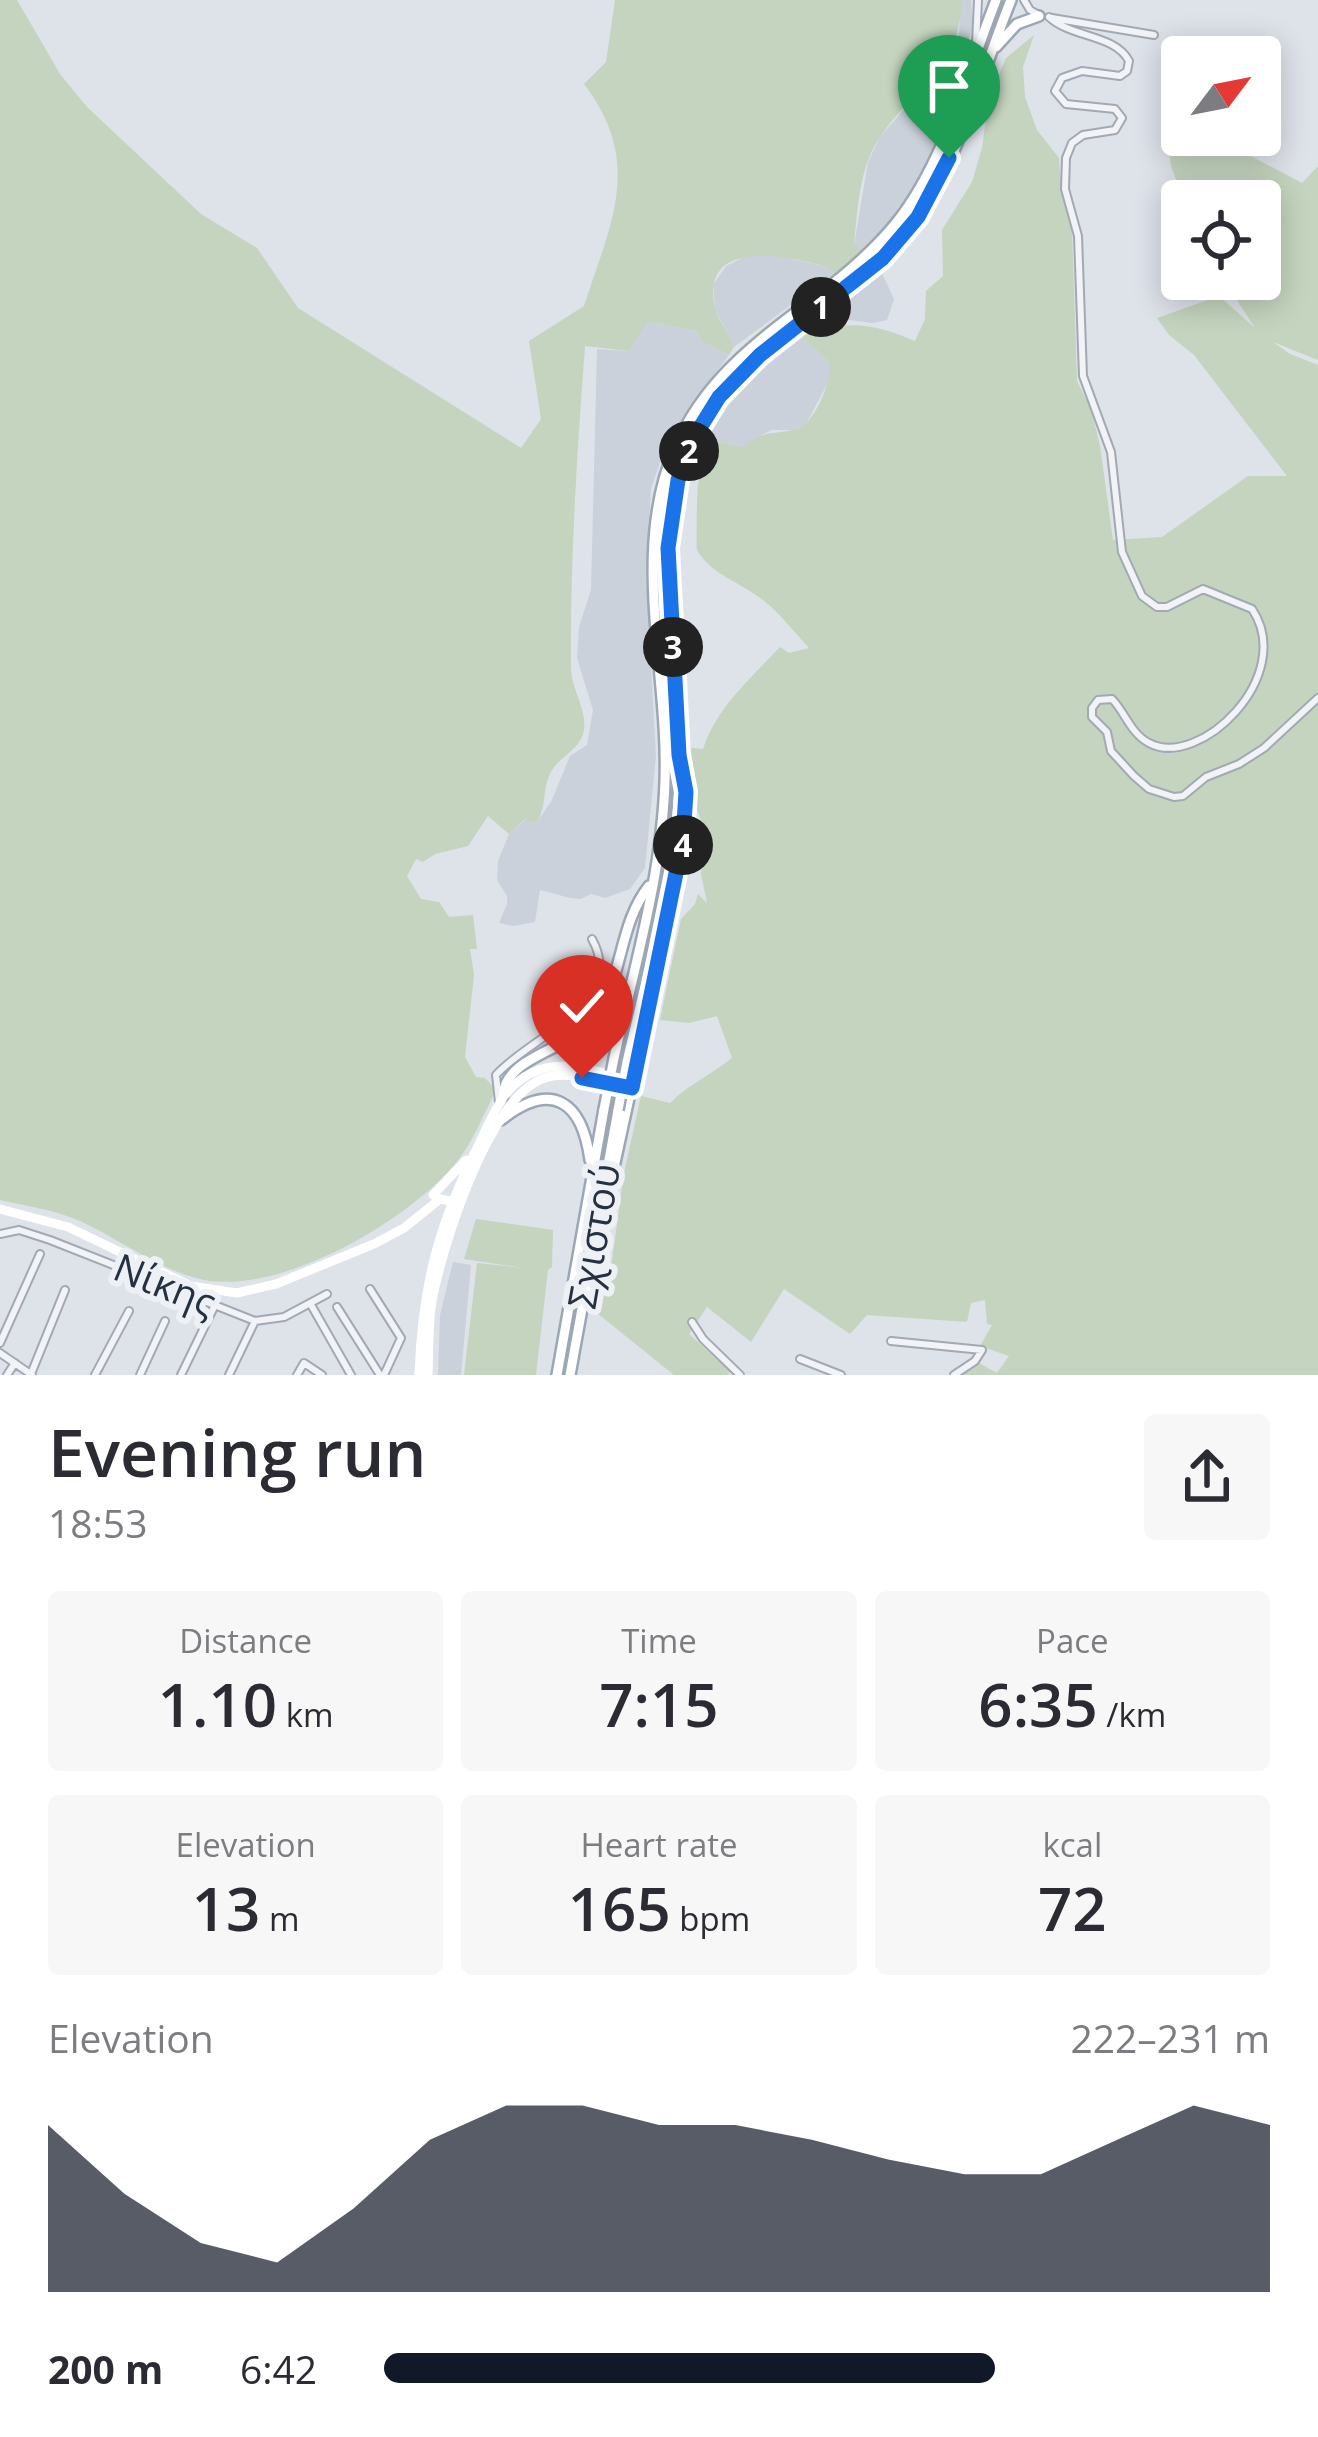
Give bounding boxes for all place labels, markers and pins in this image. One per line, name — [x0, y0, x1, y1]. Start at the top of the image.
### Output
pin — [898, 35, 1000, 158]
pin: 1 — [791, 277, 851, 337]
pin: 2 — [659, 421, 719, 481]
pin: 3 — [643, 617, 703, 677]
pin: 4 — [653, 815, 713, 875]
pin — [531, 955, 633, 1078]

